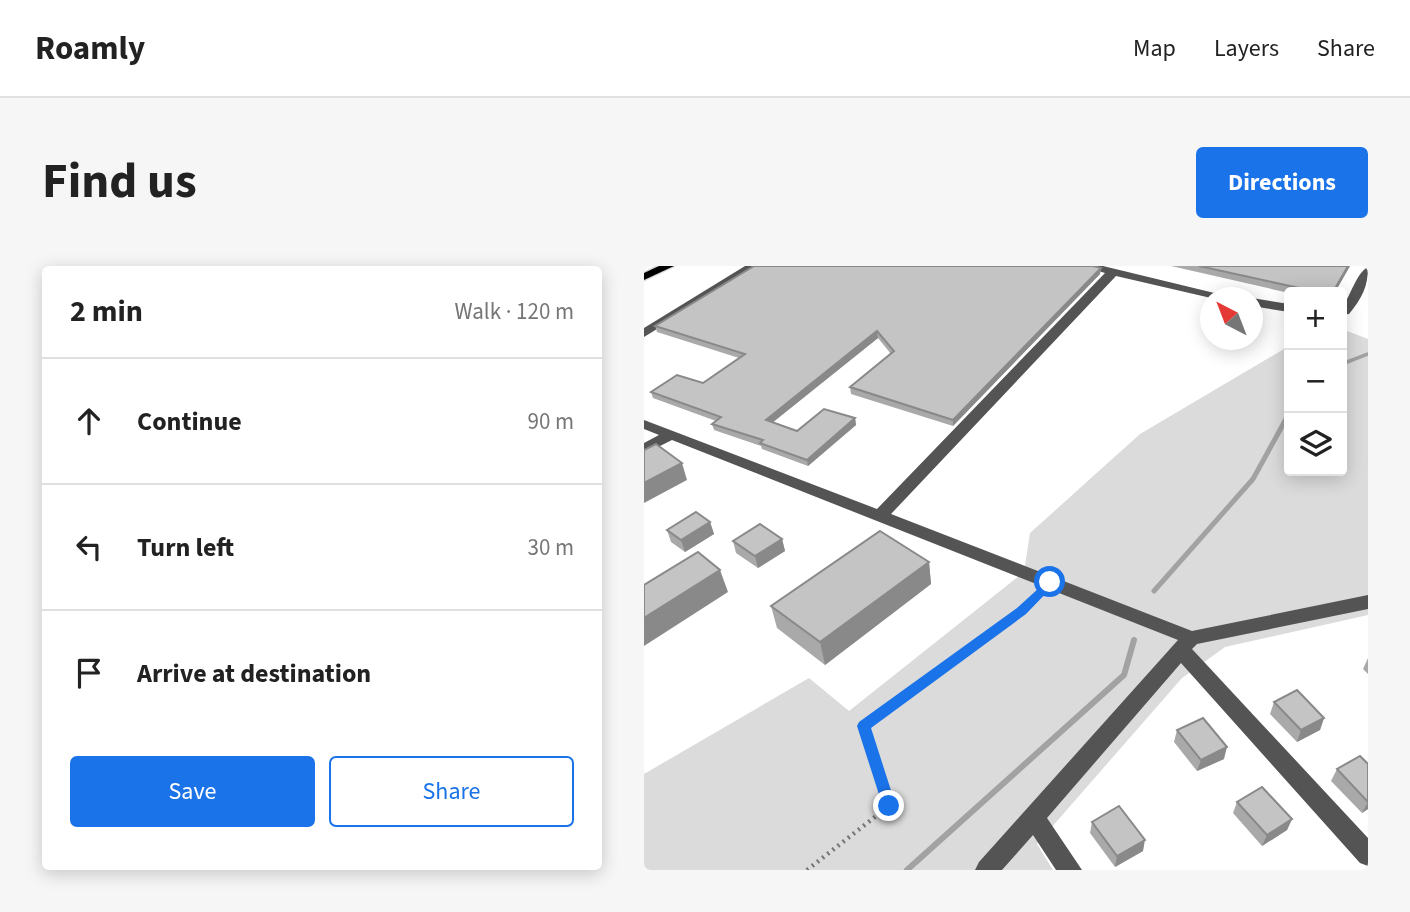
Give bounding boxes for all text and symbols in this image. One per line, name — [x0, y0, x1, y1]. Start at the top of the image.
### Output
text: Roamly — [35, 25, 145, 72]
text: Map — [1133, 31, 1176, 66]
text: Layers — [1214, 31, 1279, 66]
text: Share — [1317, 31, 1375, 66]
text: Find us — [42, 147, 197, 217]
button: Directions — [1196, 147, 1368, 218]
north arrow — [1200, 287, 1263, 350]
map controls — [1284, 287, 1347, 476]
button: + — [1284, 287, 1347, 350]
text: 2 min — [70, 290, 143, 333]
text: Walk · 120 m — [455, 295, 574, 328]
button: − — [1284, 350, 1347, 413]
icon: ahead — [70, 402, 108, 440]
text: Continue — [137, 403, 242, 440]
text: 90 m — [527, 405, 574, 438]
button: layers — [1284, 413, 1347, 476]
icon: left — [70, 528, 108, 566]
text: Turn left — [137, 529, 234, 566]
text: 30 m — [527, 531, 574, 564]
route start — [1034, 566, 1065, 597]
icon: arrive — [70, 654, 108, 692]
text: Arrive at destination — [137, 655, 371, 692]
button: Save — [70, 756, 315, 827]
button: Share — [329, 756, 574, 827]
route end — [873, 790, 904, 821]

